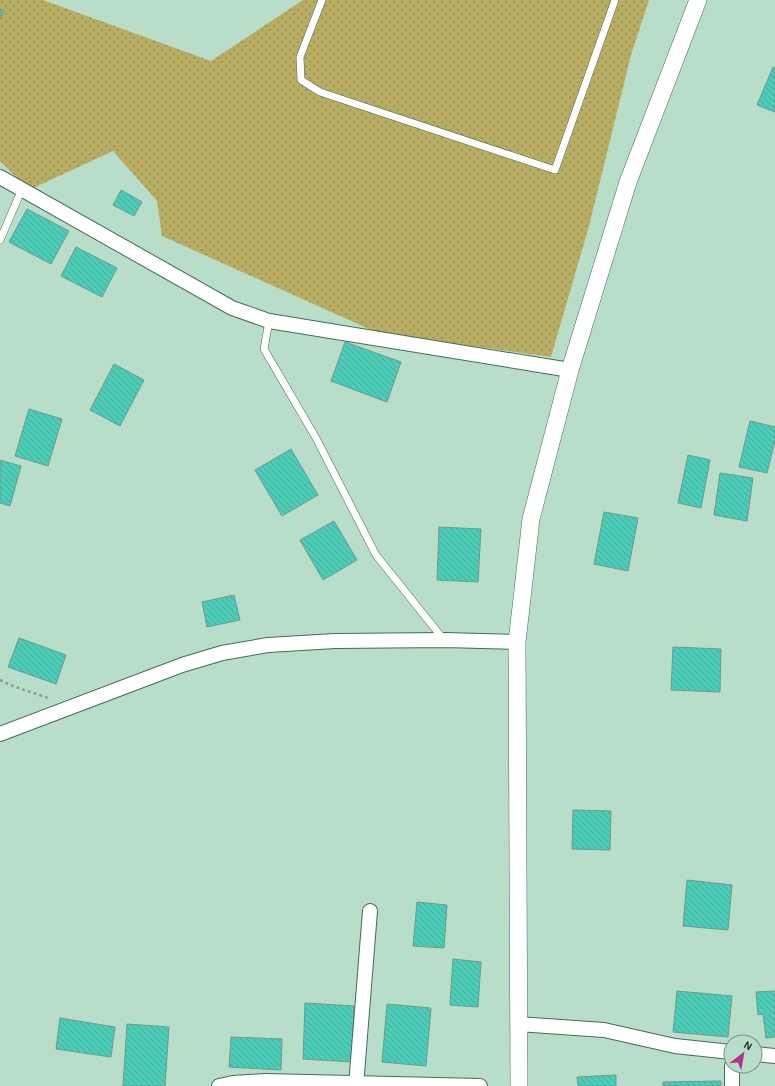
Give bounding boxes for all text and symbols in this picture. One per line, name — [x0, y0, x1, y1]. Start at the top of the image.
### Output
north arrow — [723, 1034, 763, 1074]
text: N — [741, 1038, 755, 1053]

